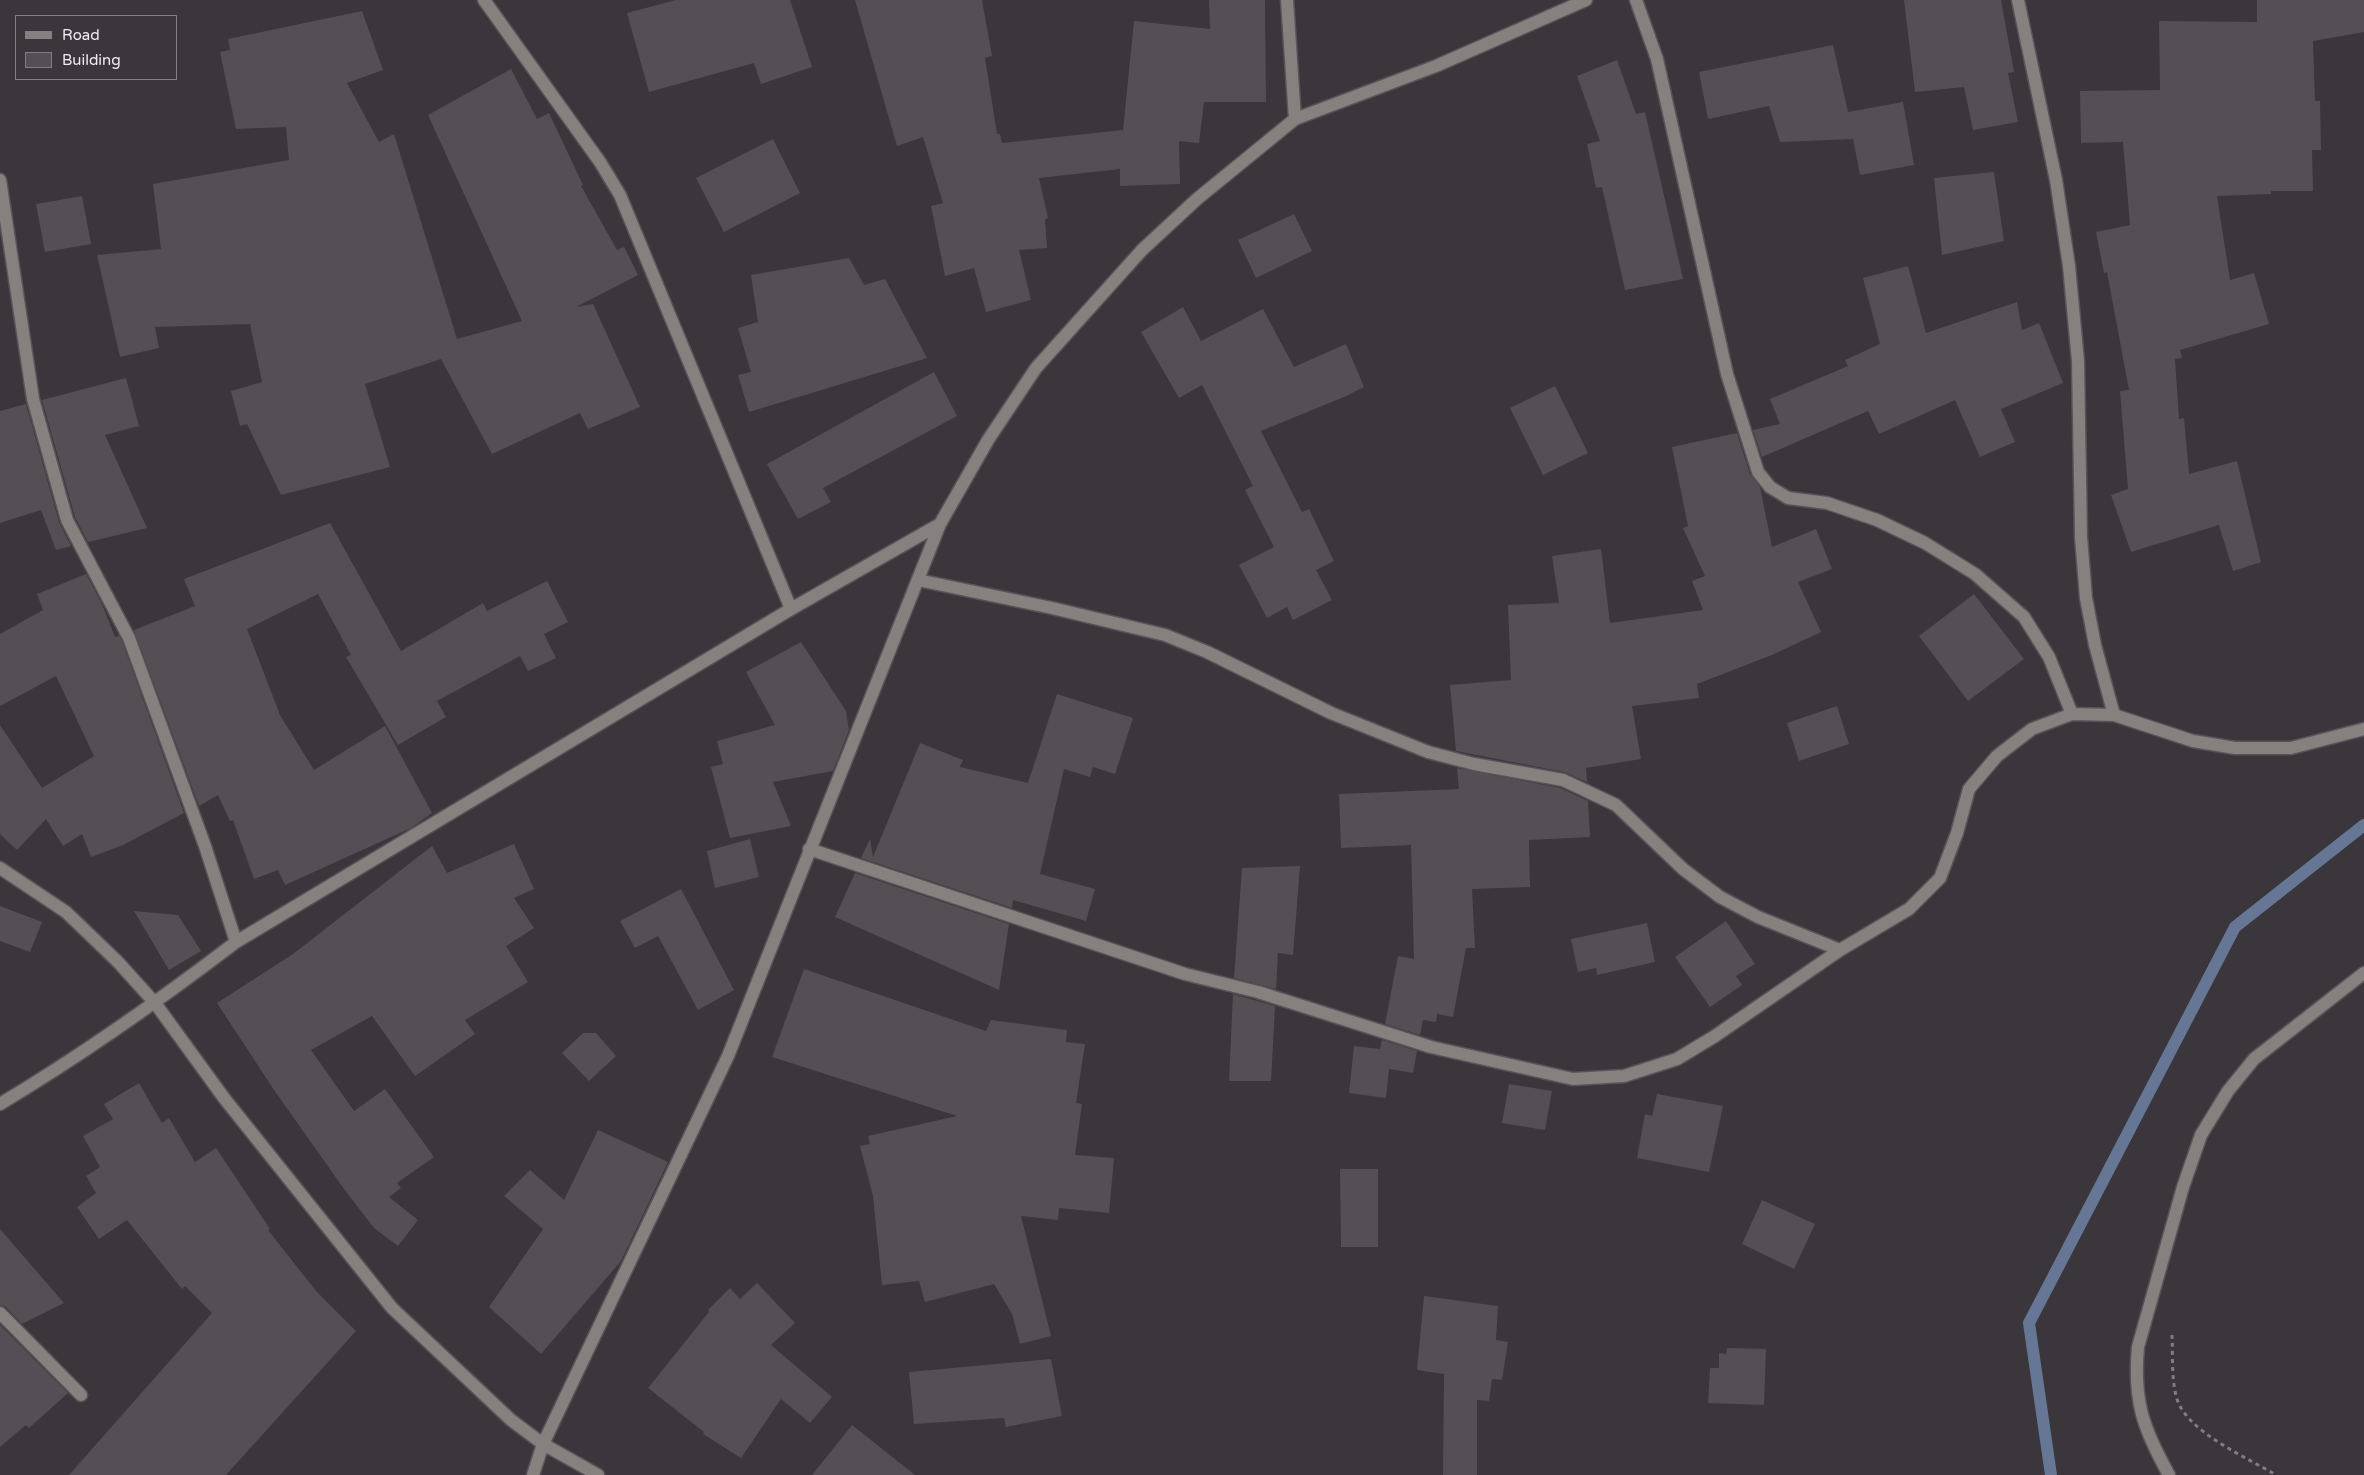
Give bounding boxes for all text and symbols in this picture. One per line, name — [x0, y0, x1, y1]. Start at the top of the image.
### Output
legend — [15, 15, 178, 80]
text: Road — [62, 26, 100, 44]
text: Building — [62, 51, 121, 69]

